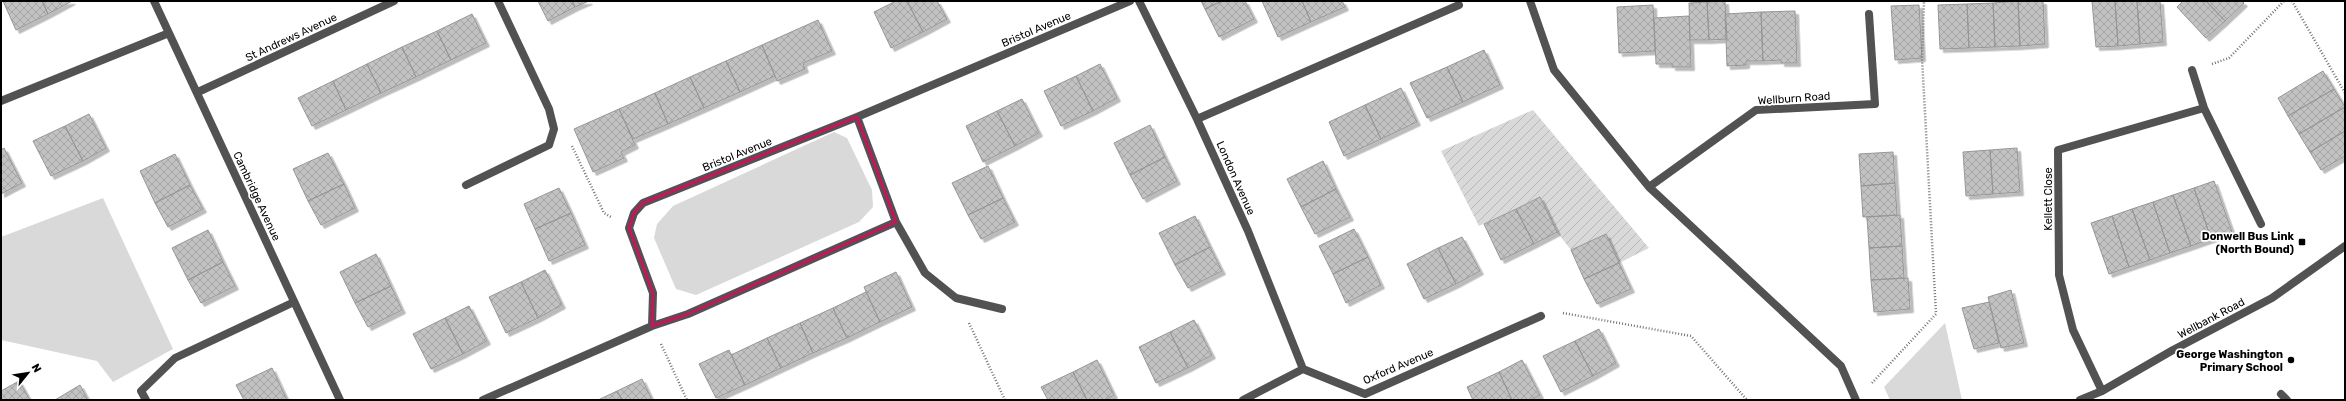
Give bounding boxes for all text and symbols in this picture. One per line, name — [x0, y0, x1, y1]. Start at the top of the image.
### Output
street label: Bristol Avenue — [1000, 9, 1073, 50]
street label: St Andrews Avenue — [243, 11, 339, 64]
street label: Wellburn Road — [1757, 89, 1831, 108]
street label: Bristol Avenue — [700, 135, 774, 174]
street label: London Avenue — [1213, 139, 1258, 217]
street label: Cambridge Avenue — [230, 150, 283, 243]
street label: Kellett Close — [2042, 167, 2055, 231]
place label: Donwell Bus Link (North Bound) — [2202, 230, 2295, 256]
marker: Donwell Bus Link (North Bound) — [2297, 237, 2307, 247]
street label: Wellbank Road — [2176, 295, 2247, 341]
street label: Oxford Avenue — [1361, 346, 1435, 387]
place label: George Washington Primary School — [2176, 348, 2283, 374]
north arrow — [8, 353, 48, 393]
marker: George Washington Primary School — [2286, 355, 2296, 365]
text: N — [29, 362, 44, 375]

